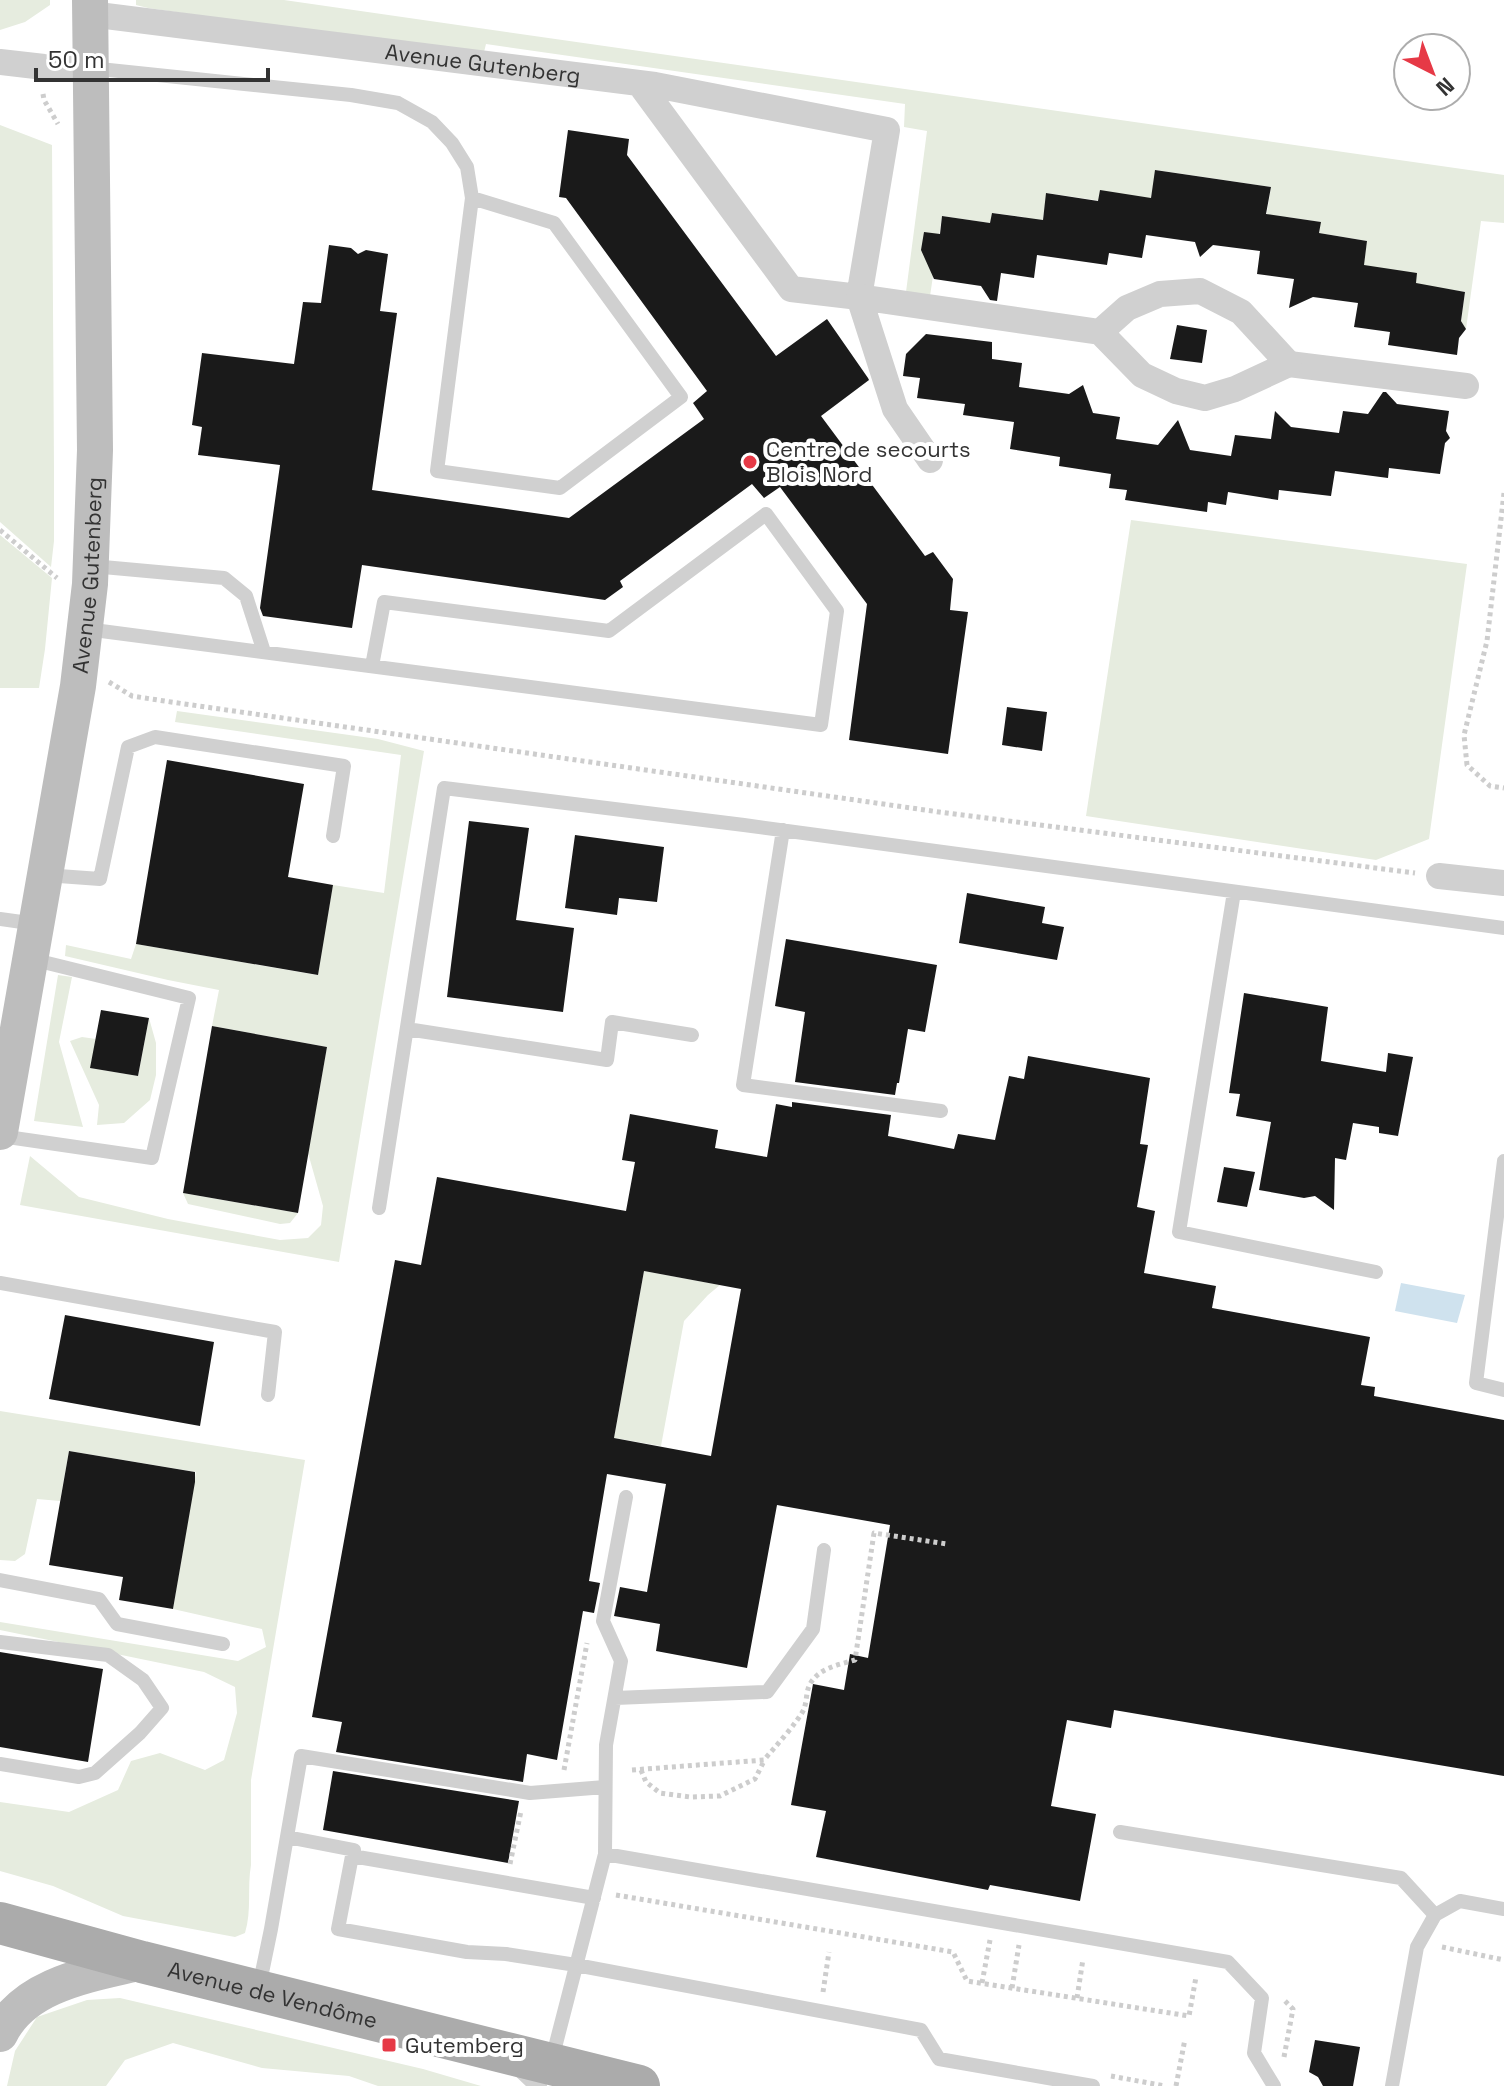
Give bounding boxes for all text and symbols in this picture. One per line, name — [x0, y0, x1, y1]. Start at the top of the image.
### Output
scale bar — [36, 32, 268, 82]
north arrow — [1392, 32, 1472, 112]
street label: Avenue Gutenberg — [383, 37, 582, 90]
text: 50 m — [48, 44, 105, 75]
text: N — [1431, 72, 1460, 102]
place label: Centre de secourts Blois Nord — [766, 435, 971, 488]
marker: Centre de secourts Blois Nord — [741, 453, 759, 471]
street label: Avenue Gutenberg — [66, 477, 108, 675]
street label: Avenue de Vendôme — [165, 1955, 380, 2034]
place label: Gutemberg — [405, 2031, 524, 2059]
marker: Gutemberg — [380, 2036, 398, 2054]

